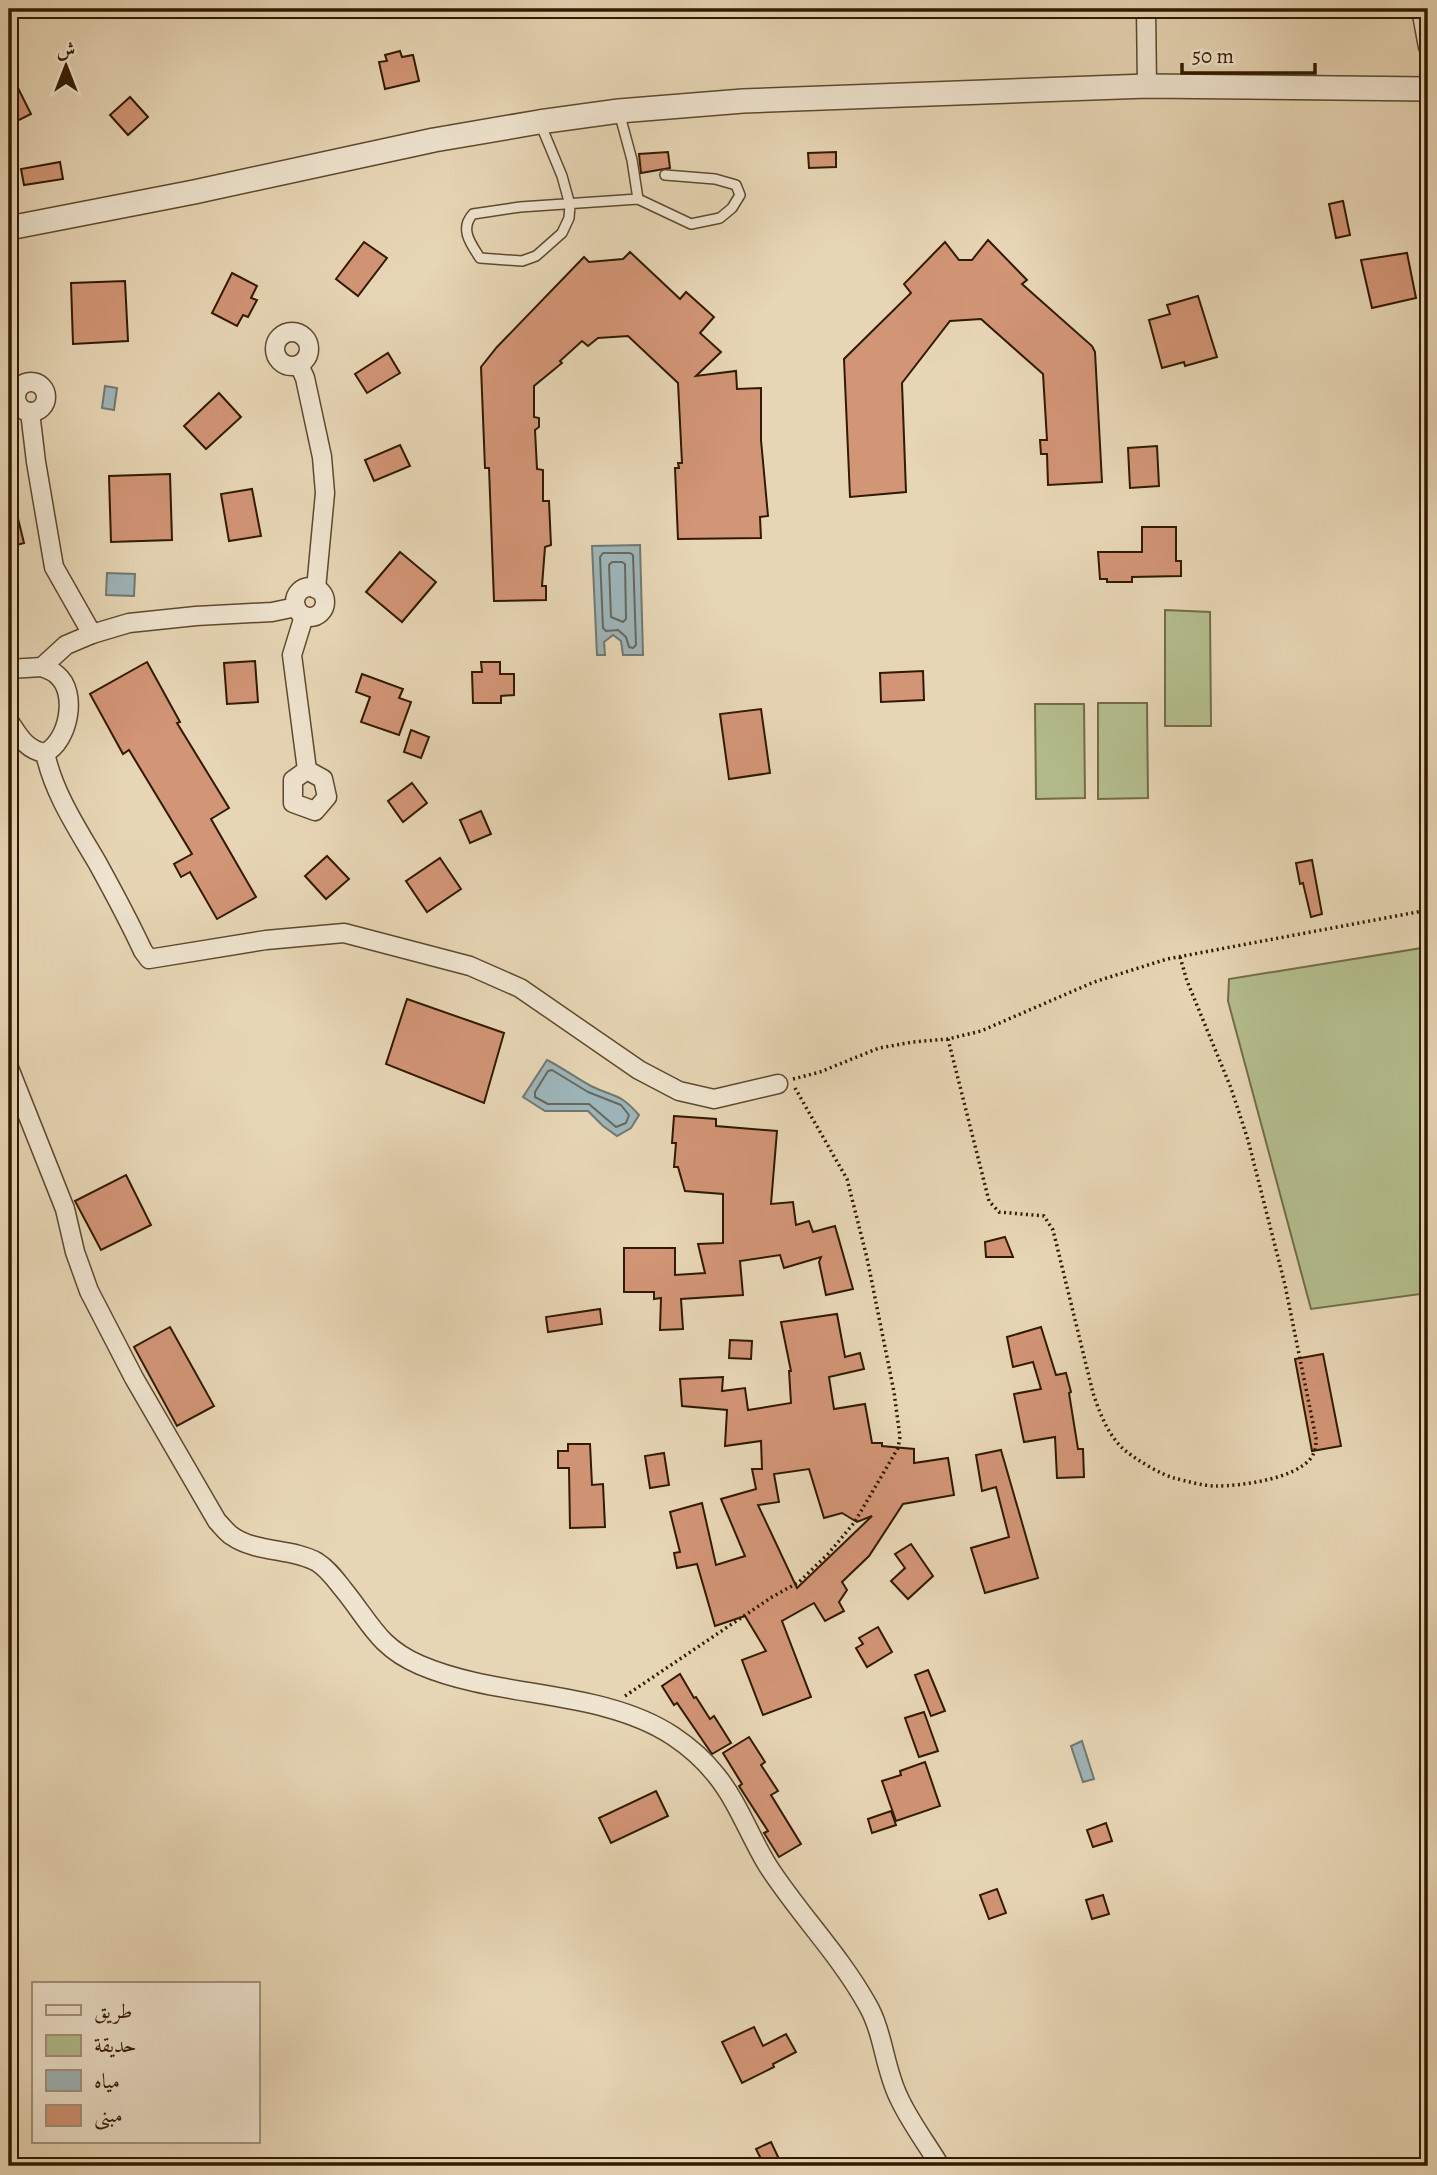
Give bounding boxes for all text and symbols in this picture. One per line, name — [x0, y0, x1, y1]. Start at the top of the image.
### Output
north arrow — [32, 32, 102, 102]
scale bar — [1182, 32, 1314, 76]
text: ش — [57, 37, 75, 63]
text: 50 m — [1192, 42, 1234, 70]
legend — [32, 1982, 259, 2144]
text: طريق — [94, 1997, 132, 2025]
text: حديقة — [94, 2031, 137, 2059]
text: مياه — [94, 2067, 120, 2095]
text: مبنى — [94, 2101, 123, 2130]

